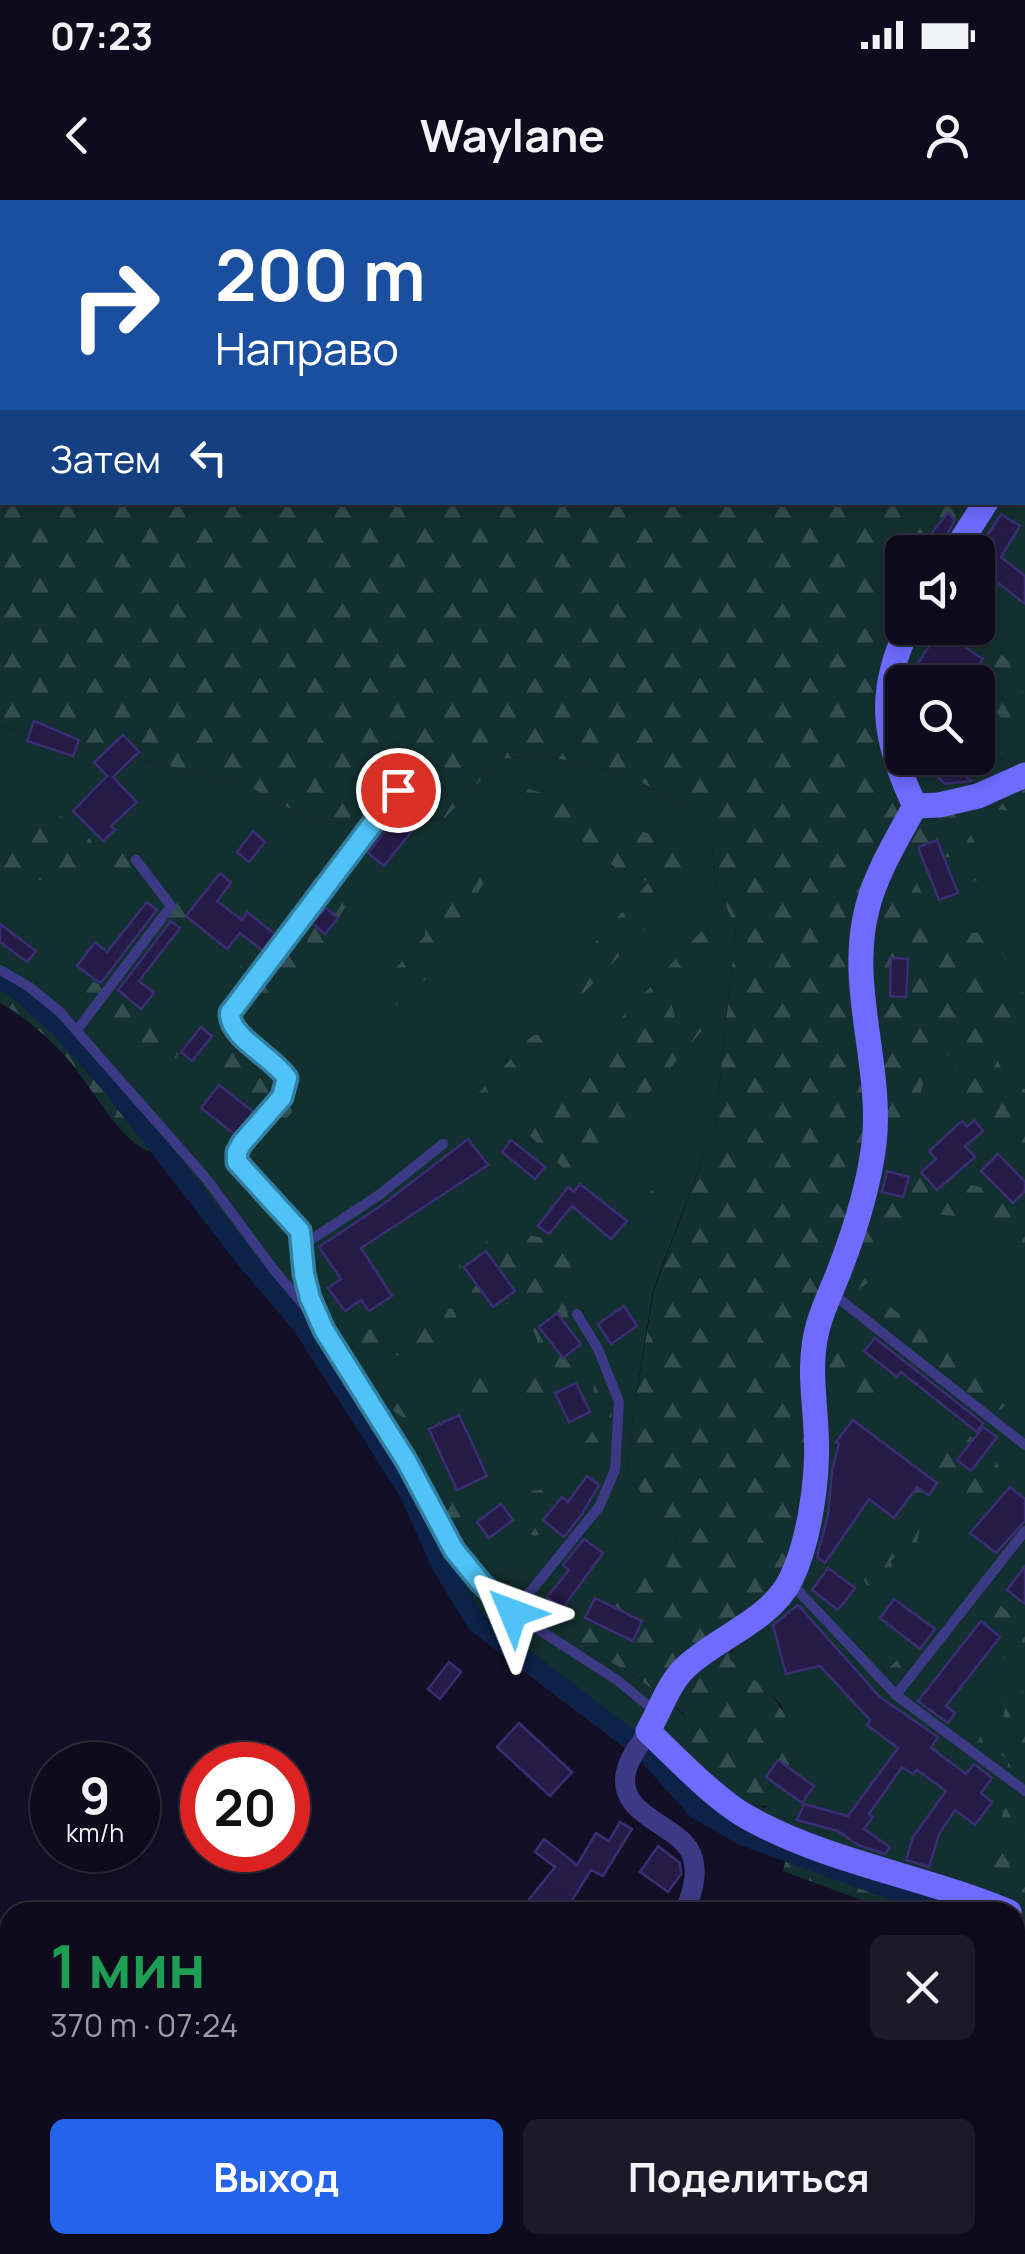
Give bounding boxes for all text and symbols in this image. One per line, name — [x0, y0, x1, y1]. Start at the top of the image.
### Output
text: 07:23 — [50, 9, 153, 61]
text: Waylane — [420, 104, 605, 166]
icon: back — [50, 108, 105, 163]
icon: person — [920, 108, 975, 163]
text: 200 m — [215, 226, 426, 322]
icon: right — [50, 240, 180, 370]
text: Направо — [215, 317, 399, 379]
icon: left — [181, 430, 236, 485]
text: Затем — [50, 432, 161, 484]
map controls — [885, 535, 995, 775]
button: sound — [885, 535, 995, 645]
button: search — [885, 665, 995, 775]
pin — [356, 748, 441, 833]
icon: arrive — [371, 763, 426, 818]
position arrow — [461, 1561, 565, 1665]
speed limit sign: 20 — [180, 1742, 310, 1872]
text: 9 — [79, 1761, 111, 1829]
text: km/h — [66, 1815, 124, 1850]
text: 1 мин — [50, 1924, 206, 2006]
button: close — [870, 1935, 975, 2040]
text: 370 m · 07:24 — [50, 2003, 238, 2047]
button: Выход — [50, 2119, 503, 2234]
button: Поделиться — [523, 2119, 975, 2234]

